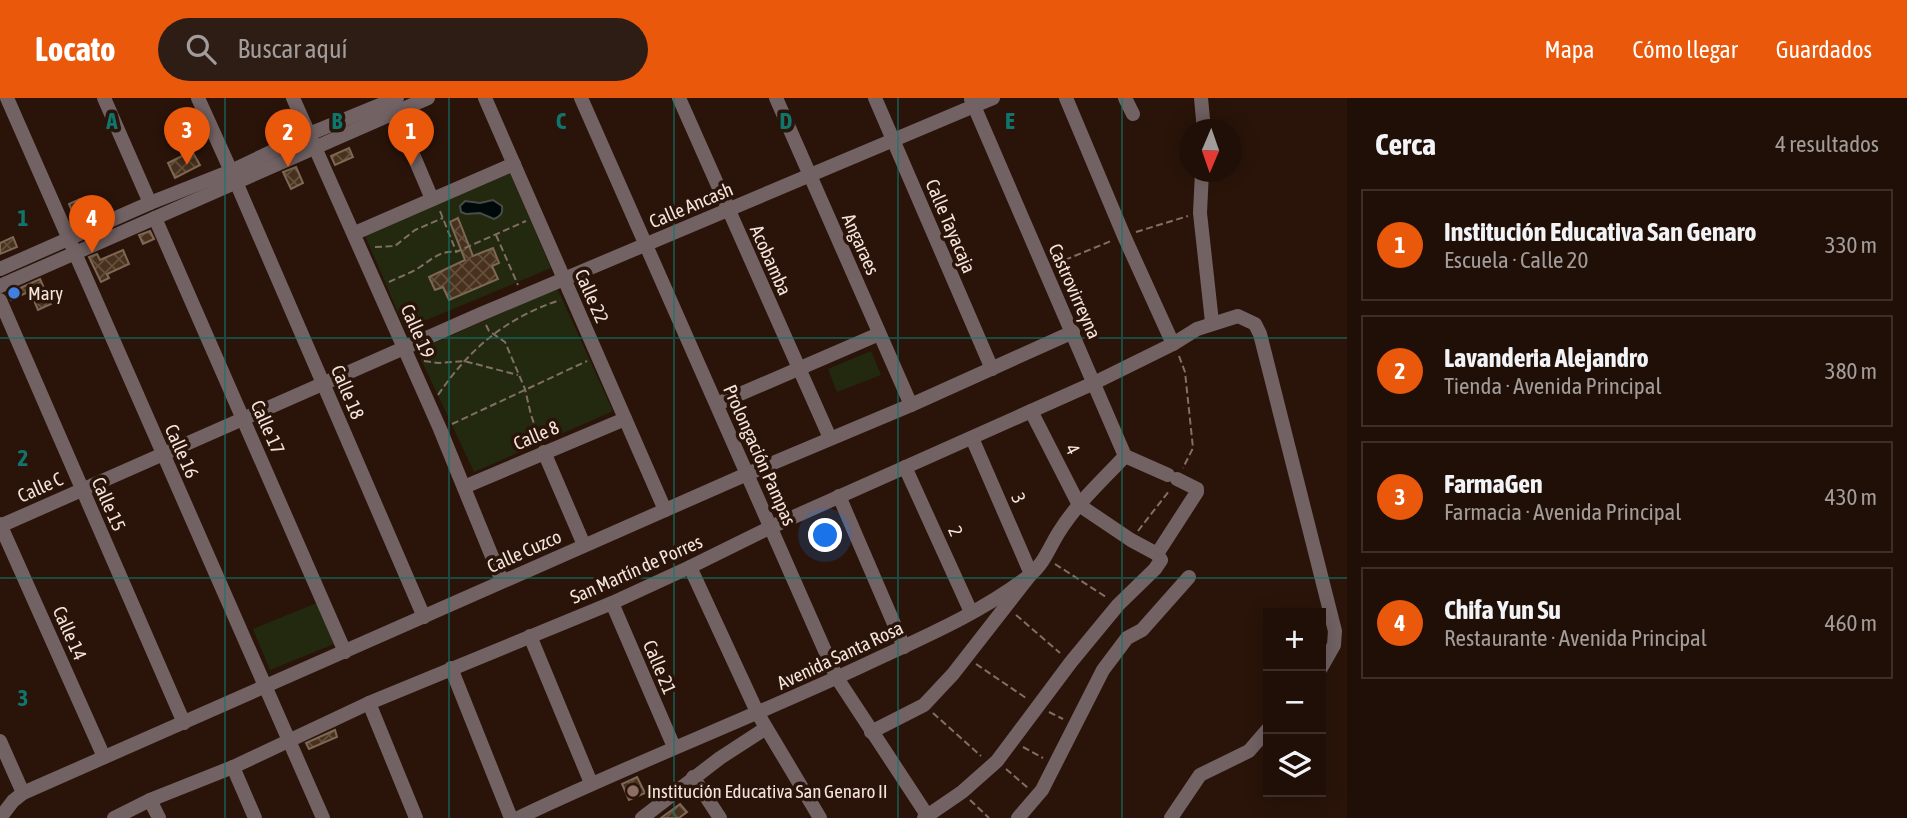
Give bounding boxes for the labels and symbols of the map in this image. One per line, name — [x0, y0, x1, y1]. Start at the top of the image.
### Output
pin: 3 — [164, 107, 210, 165]
text: A — [105, 108, 118, 134]
text: B — [332, 108, 343, 134]
pin: 1 — [388, 108, 434, 166]
text: C — [556, 108, 567, 134]
text: D — [780, 108, 793, 134]
text: E — [1005, 108, 1015, 134]
pin: 2 — [265, 109, 311, 167]
north arrow — [1179, 119, 1242, 182]
street label: Calle Tayacaja — [921, 176, 981, 276]
street label: Calle Ancash — [646, 178, 736, 232]
pin: 4 — [69, 195, 115, 253]
text: 1 — [18, 205, 29, 231]
street label: Angaraes — [838, 210, 884, 278]
street label: Acobamba — [746, 221, 796, 299]
street label: Castrovirreyna — [1044, 240, 1106, 342]
street label: Calle 22 — [570, 266, 614, 326]
place label: Mary — [28, 282, 63, 304]
marker: Mary — [6, 285, 22, 301]
street label: Calle 19 — [396, 301, 440, 361]
street label: Calle 18 — [327, 362, 369, 422]
street label: Prolongación Pampas — [719, 381, 801, 529]
street label: Calle 17 — [246, 397, 290, 457]
street label: Calle 8 — [510, 416, 562, 454]
street label: Calle 16 — [160, 421, 204, 481]
street label: 4 — [1061, 440, 1085, 458]
text: 2 — [18, 445, 28, 471]
street label: Calle C — [14, 467, 66, 507]
street label: Calle 15 — [87, 474, 131, 534]
street label: 3 — [1007, 489, 1031, 507]
your location — [808, 518, 842, 552]
street label: 2 — [944, 522, 968, 540]
street label: Calle Cuzco — [484, 525, 565, 577]
street label: San Martín de Porres — [567, 530, 706, 608]
street label: Calle 14 — [48, 603, 92, 663]
street label: Avenida Santa Rosa — [773, 616, 907, 694]
street label: Calle 21 — [639, 637, 681, 697]
text: 3 — [18, 685, 28, 711]
place label: Institución Educativa San Genaro II — [647, 780, 888, 802]
marker: Institución Educativa San Genaro II — [625, 783, 641, 799]

